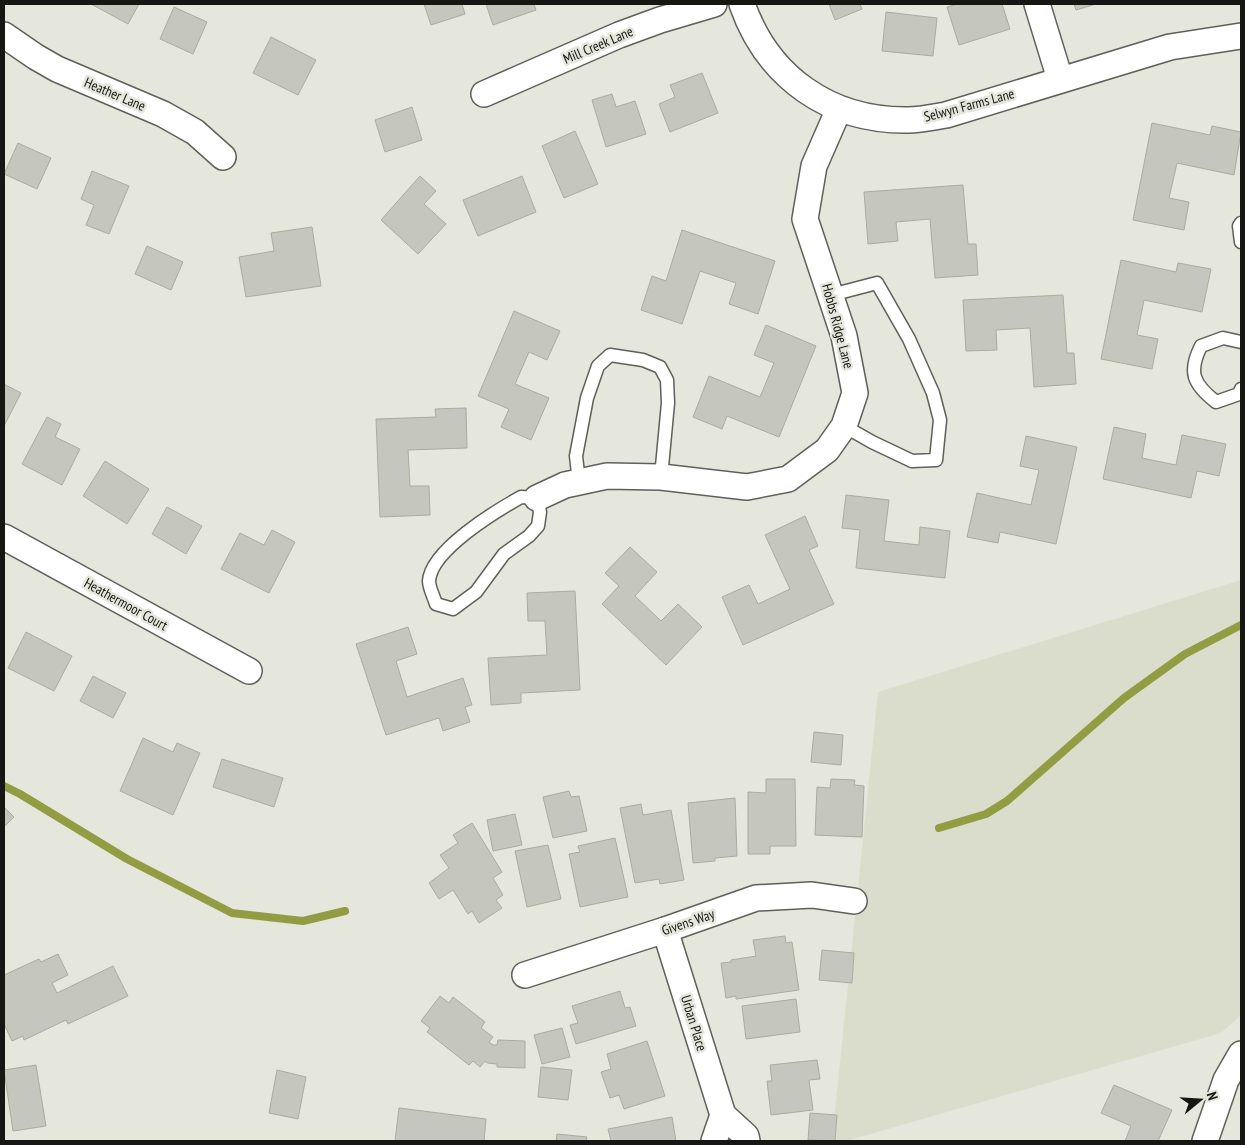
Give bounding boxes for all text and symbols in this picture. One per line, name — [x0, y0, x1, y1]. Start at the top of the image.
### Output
street label: Mill Creek Lane — [560, 22, 636, 68]
street label: Heather Lane — [82, 73, 148, 115]
street label: Selwyn Farms Lane — [922, 84, 1016, 126]
street label: Hobbs Ridge Lane — [818, 282, 858, 371]
street label: Heathermoor Court — [81, 574, 171, 634]
street label: Givens Way — [659, 904, 717, 939]
street label: Urban Place — [677, 993, 711, 1053]
north arrow — [1175, 1075, 1225, 1125]
text: N — [1203, 1090, 1222, 1102]

